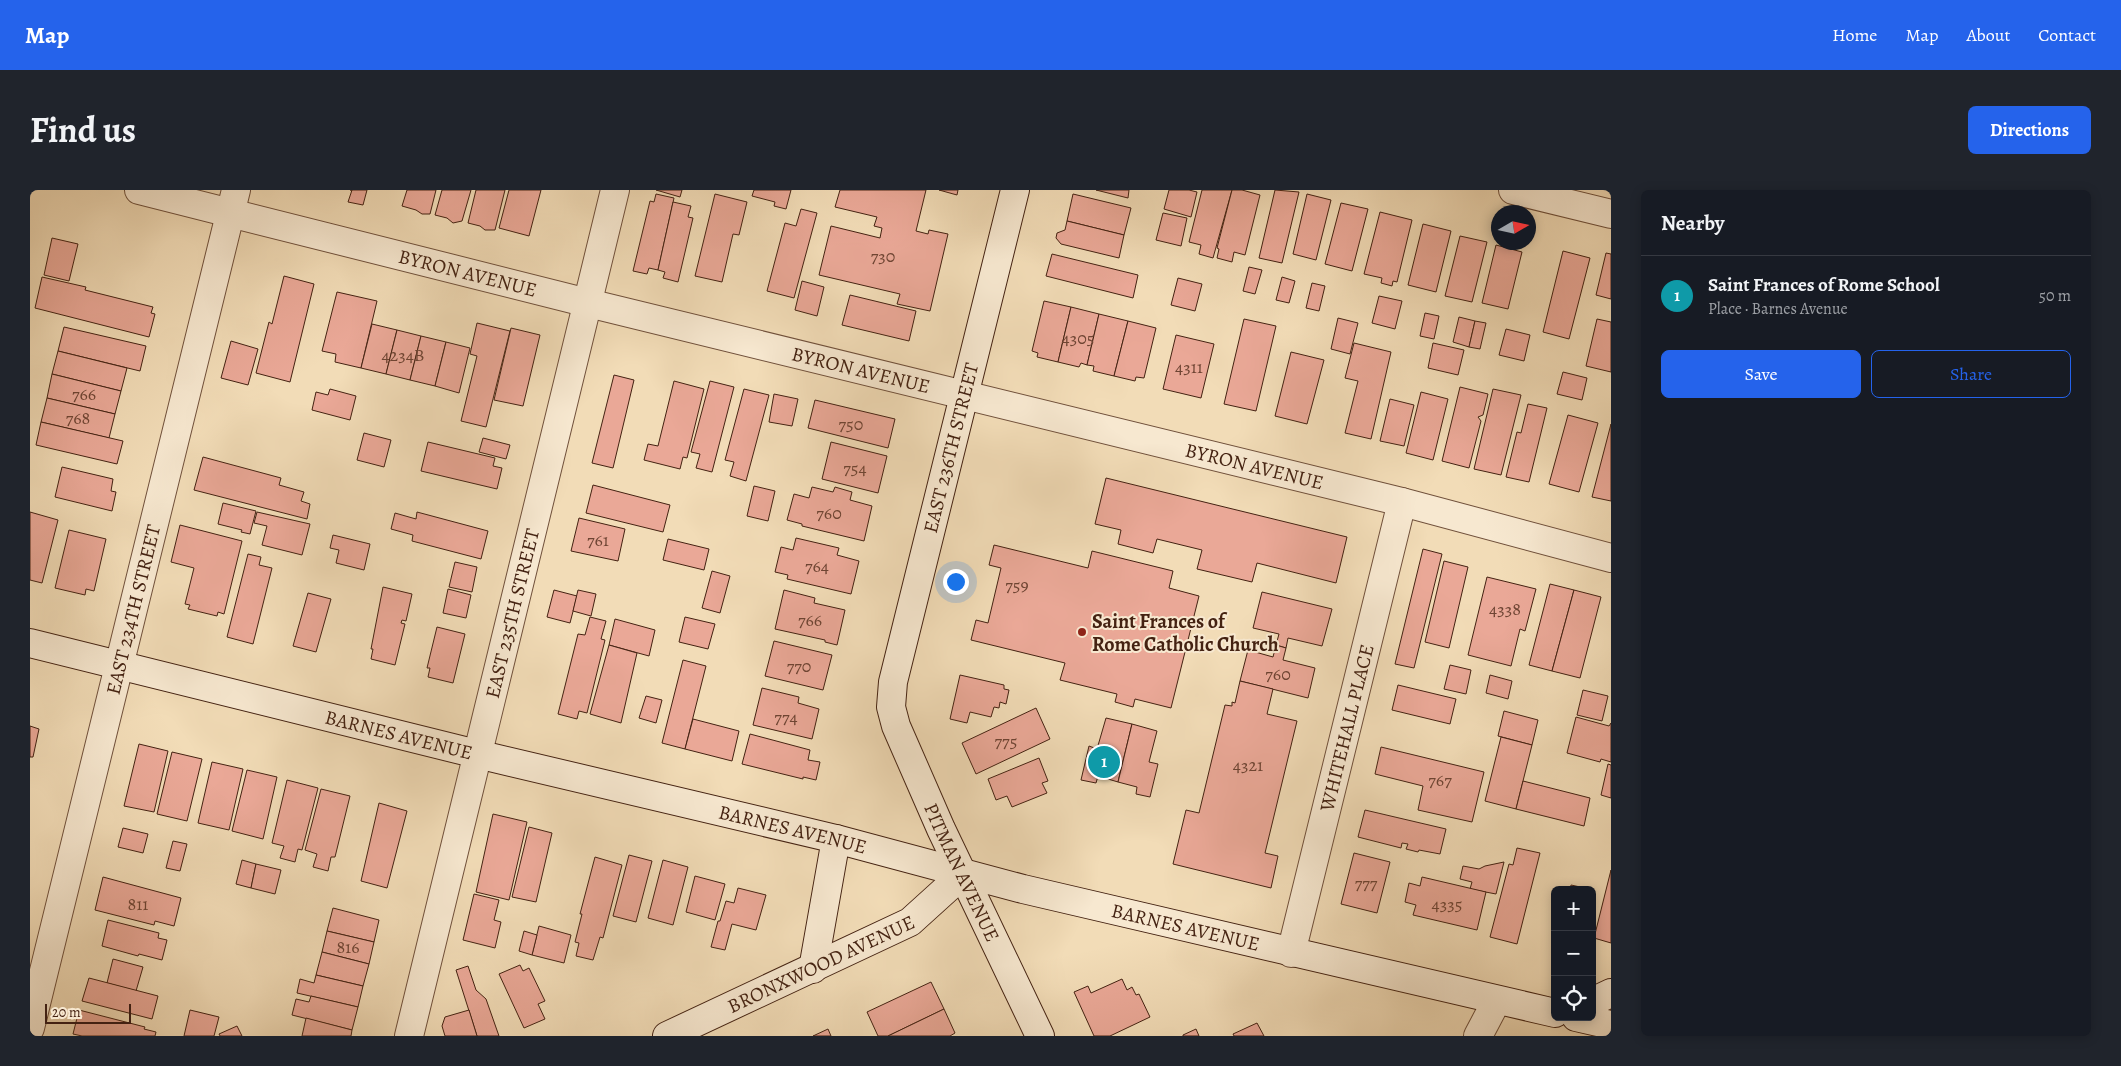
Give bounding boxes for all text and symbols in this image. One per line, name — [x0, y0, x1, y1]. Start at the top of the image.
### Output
text: Map — [25, 19, 69, 51]
text: Home — [1832, 23, 1877, 47]
text: Map — [1905, 23, 1938, 47]
text: About — [1966, 23, 2010, 47]
text: Contact — [2038, 23, 2096, 47]
text: Find us — [30, 106, 136, 154]
button: Directions — [1968, 106, 2091, 154]
north arrow — [1491, 205, 1536, 250]
text: Nearby — [1661, 209, 1724, 237]
street label: BYRON AVENUE — [396, 242, 540, 303]
house number: 730 — [871, 244, 895, 268]
text: Saint Frances of Rome School — [1708, 272, 1940, 298]
text: 1 — [1674, 285, 1680, 307]
text: 50 m — [2039, 285, 2071, 307]
text: Place · Barnes Avenue — [1708, 298, 1848, 320]
house number: 4305 — [1062, 326, 1094, 350]
street label: BYRON AVENUE — [789, 340, 933, 400]
house number: 4234B — [381, 343, 425, 367]
button: Save — [1661, 350, 1861, 398]
button: Share — [1871, 350, 2071, 398]
house number: 4311 — [1175, 355, 1203, 379]
street label: EAST 236TH STREET — [917, 360, 985, 536]
house number: 766 — [72, 382, 96, 406]
house number: 768 — [66, 406, 90, 430]
house number: 750 — [839, 412, 863, 436]
street label: BYRON AVENUE — [1182, 436, 1326, 496]
house number: 754 — [843, 456, 867, 480]
house number: 760 — [816, 501, 842, 525]
street label: EAST 234TH STREET — [99, 522, 167, 697]
street label: EAST 235TH STREET — [478, 526, 546, 701]
house number: 761 — [587, 528, 609, 552]
house number: 764 — [805, 554, 829, 578]
your location — [943, 569, 969, 595]
house number: 759 — [1005, 573, 1029, 597]
house number: 4338 — [1489, 597, 1521, 621]
house number: 766 — [798, 608, 822, 632]
place label: Saint Frances of Rome Catholic Church — [1092, 608, 1279, 658]
marker: Saint Frances of Rome Catholic Church — [1076, 626, 1088, 638]
street label: WHITEHALL PLACE — [1313, 641, 1380, 815]
house number: 770 — [787, 654, 811, 678]
house number: 760 — [1265, 662, 1291, 686]
street label: BARNES AVENUE — [322, 703, 476, 766]
house number: 774 — [774, 705, 798, 729]
house number: 775 — [995, 729, 1017, 753]
pin: 1 — [1088, 743, 1120, 781]
house number: 4321 — [1233, 753, 1263, 777]
house number: 767 — [1428, 768, 1452, 792]
street label: BARNES AVENUE — [716, 798, 870, 860]
street label: PITMAN AVENUE — [918, 799, 1006, 946]
house number: 777 — [1355, 871, 1378, 895]
map controls — [1551, 886, 1596, 1021]
button: + — [1551, 886, 1596, 931]
house number: 811 — [127, 892, 149, 916]
house number: 4335 — [1432, 892, 1462, 916]
street label: BARNES AVENUE — [1109, 897, 1262, 957]
street label: BRONXWOOD AVENUE — [723, 908, 919, 1019]
button: − — [1551, 931, 1596, 976]
house number: 816 — [336, 935, 360, 959]
button: locate — [1551, 976, 1596, 1021]
scale bar — [45, 1001, 131, 1024]
text: 20 m — [52, 1003, 81, 1022]

